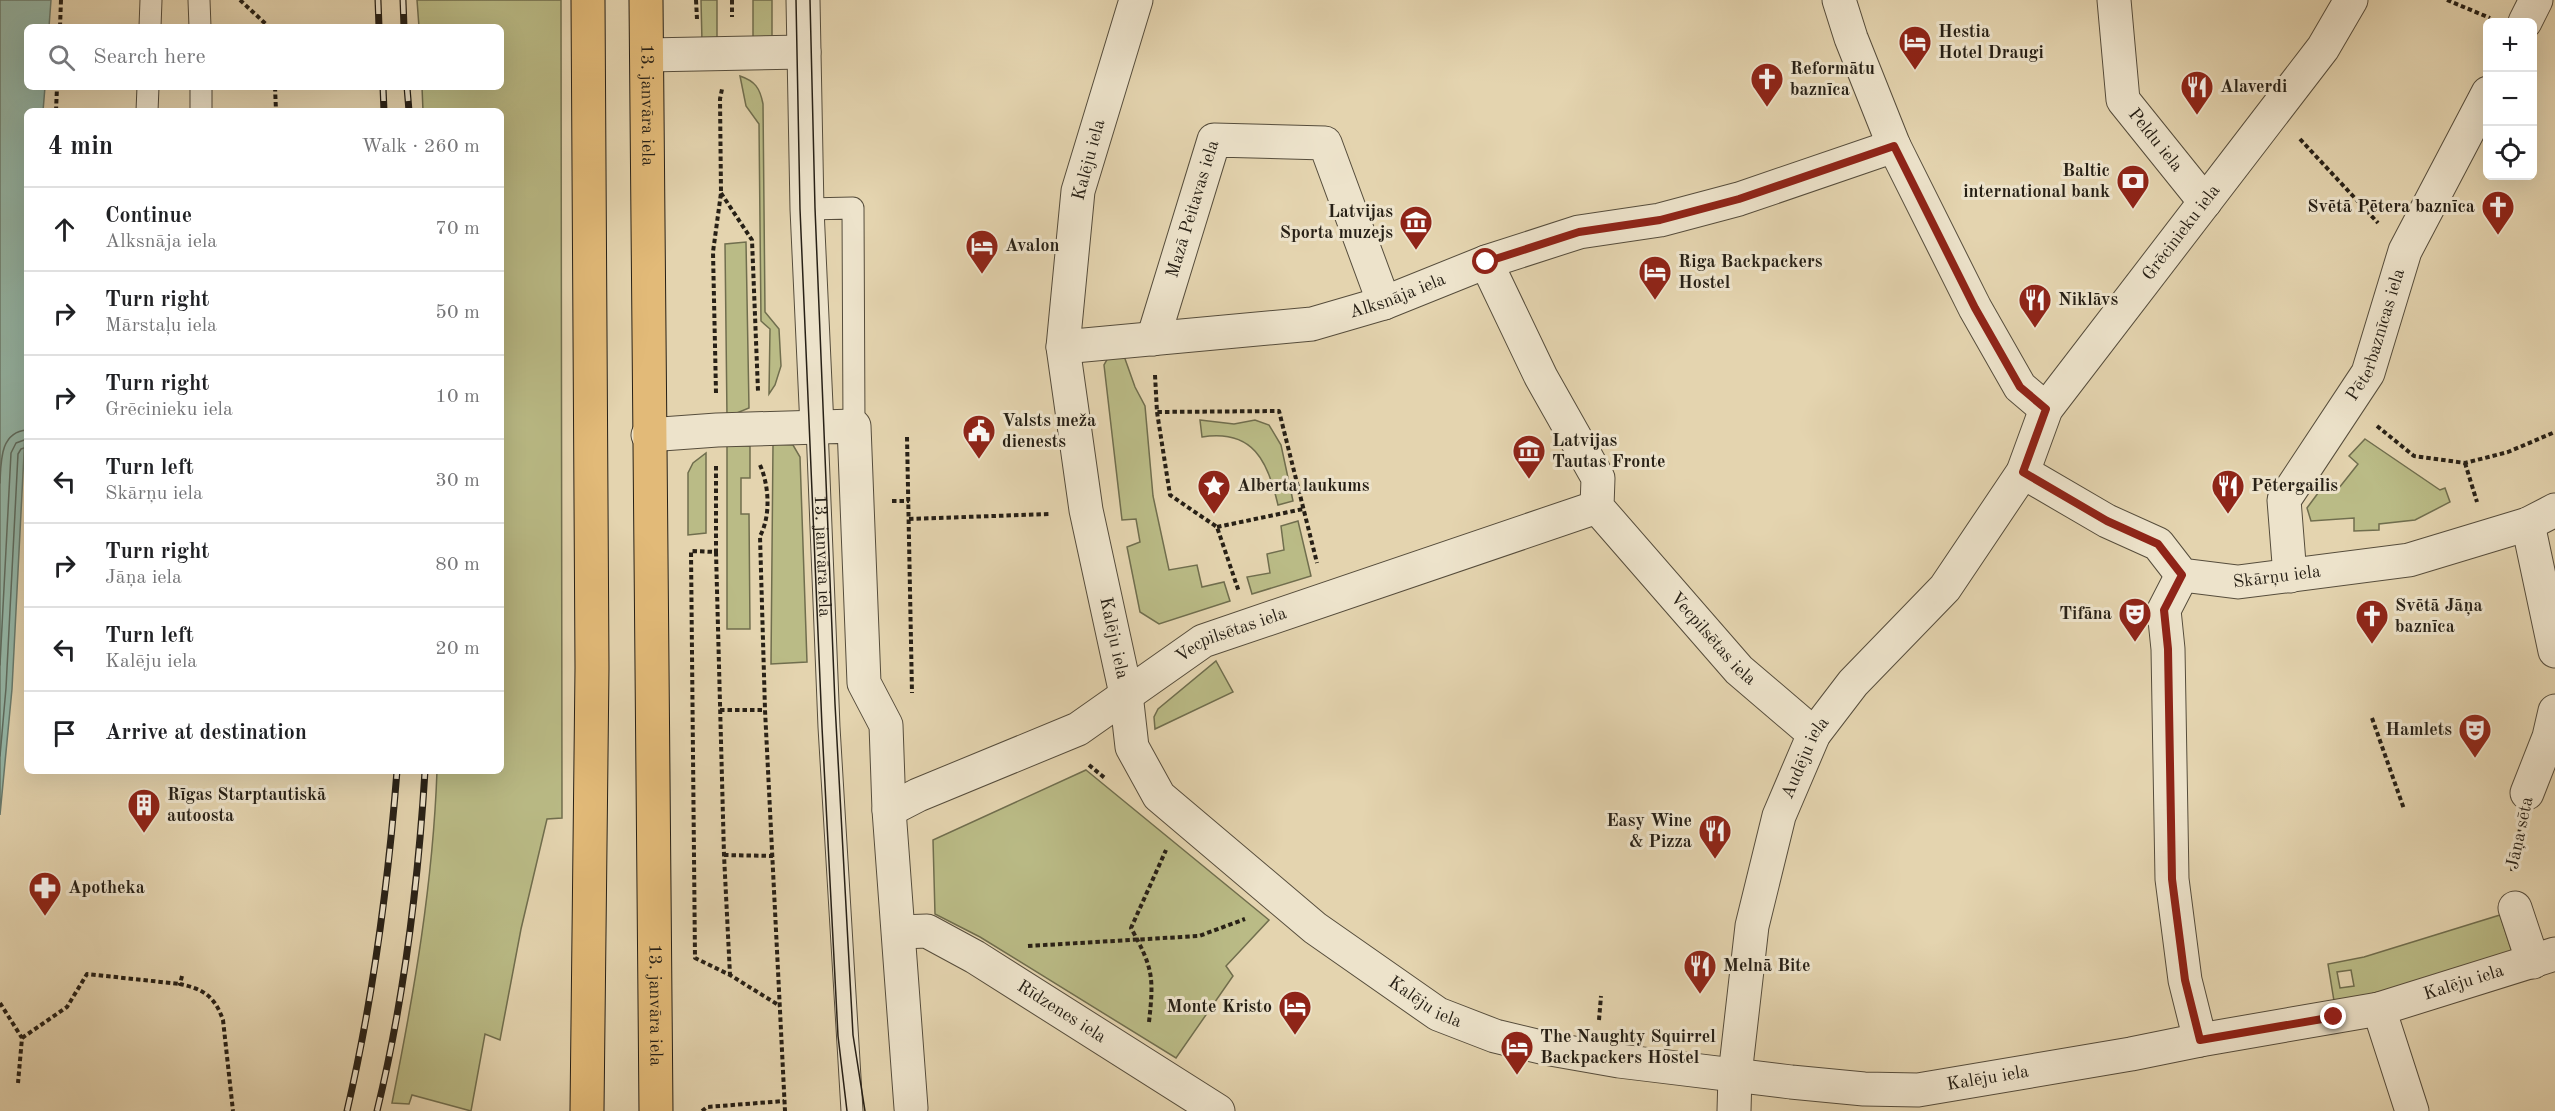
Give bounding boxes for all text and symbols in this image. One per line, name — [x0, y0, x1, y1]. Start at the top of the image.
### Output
map controls — [2483, 18, 2537, 180]
button: + — [2483, 18, 2537, 72]
place label: Hestia Hotel Draugi — [1938, 23, 2044, 62]
search box — [24, 24, 504, 90]
hotel icon: Hestia Hotel Draugi — [1897, 24, 1933, 71]
icon: search — [45, 41, 78, 74]
street label: 13. janvāra iela — [637, 44, 656, 166]
text: Search here — [93, 46, 206, 68]
place label: Reformātu baznīca — [1790, 60, 1875, 99]
church icon: Reformātu baznīca — [1749, 61, 1785, 108]
restaurant icon: Alaverdi — [2179, 69, 2215, 116]
button: − — [2483, 72, 2537, 126]
place label: Alaverdi — [2220, 78, 2287, 96]
street label: Peldu iela — [2125, 105, 2186, 175]
street label: Kalēju iela — [1070, 118, 1108, 202]
button: locate — [2483, 126, 2537, 180]
text: 4 min — [48, 134, 113, 160]
text: Walk · 260 m — [361, 137, 480, 157]
street label: Mazā Peitavas iela — [1163, 138, 1222, 280]
place label: Baltic international bank — [1963, 162, 2110, 201]
bank icon: Baltic international bank — [2115, 163, 2151, 210]
street label: Grēcinieku iela — [2139, 181, 2224, 284]
church icon: Svētā Pētera baznīca — [2480, 189, 2516, 236]
place label: Svētā Pētera baznīca — [2307, 198, 2475, 216]
place label: Latvijas Sporta muzejs — [1280, 203, 1393, 242]
museum icon: Latvijas Sporta muzejs — [1398, 204, 1434, 251]
text: Continue — [105, 205, 192, 227]
icon: ahead — [48, 213, 81, 246]
text: 70 m — [435, 219, 480, 239]
hotel icon: Avalon — [964, 228, 1000, 275]
text: Alksnāja iela — [105, 232, 217, 252]
place label: Avalon — [1005, 237, 1060, 255]
route start — [1472, 248, 1498, 274]
place label: Riga Backpackers Hostel — [1678, 253, 1823, 292]
hotel icon: Riga Backpackers Hostel — [1637, 254, 1673, 301]
street label: Pēterbaznīcas iela — [2343, 267, 2408, 404]
street label: Alksnāja iela — [1347, 270, 1448, 322]
restaurant icon: Niklāvs — [2017, 282, 2053, 329]
text: Turn right — [105, 289, 209, 311]
place label: Niklāvs — [2058, 291, 2119, 309]
icon: right — [48, 297, 81, 330]
text: 50 m — [435, 303, 480, 323]
text: Mārstaļu iela — [105, 316, 217, 336]
text: Turn right — [105, 373, 209, 395]
icon: right — [48, 381, 81, 414]
text: 10 m — [435, 387, 480, 407]
text: Grēcinieku iela — [105, 400, 233, 420]
place label: Valsts meža dienests — [1002, 412, 1096, 451]
public building icon: Valsts meža dienests — [961, 413, 997, 460]
place label: Latvijas Tautas Fronte — [1552, 432, 1665, 471]
museum icon: Latvijas Tautas Fronte — [1511, 433, 1547, 480]
text: Turn left — [105, 457, 194, 479]
icon: left — [48, 465, 81, 498]
place icon: Alberta laukums — [1196, 468, 1232, 515]
restaurant icon: Pētergailis — [2210, 468, 2246, 515]
text: 30 m — [435, 471, 480, 491]
place label: Alberta laukums — [1237, 477, 1370, 495]
place label: Pētergailis — [2251, 477, 2338, 495]
text: Skārņu iela — [105, 484, 203, 504]
street label: 13. janvāra iela — [811, 495, 834, 617]
text: Turn right — [105, 541, 209, 563]
icon: right — [48, 549, 81, 582]
text: 80 m — [435, 555, 480, 575]
street label: Skārņu iela — [2232, 562, 2322, 592]
text: Jāņa iela — [105, 568, 182, 588]
street label: Vecpilsētas iela — [1667, 589, 1759, 689]
street label: Kalēju iela — [1096, 596, 1131, 681]
theatre icon: Tifāna — [2117, 596, 2153, 643]
place label: Svētā Jāņa baznīca — [2395, 597, 2483, 636]
church icon: Svētā Jāņa baznīca — [2354, 598, 2390, 645]
street label: Vecpilsētas iela — [1173, 604, 1289, 666]
place label: Tifāna — [2059, 605, 2112, 623]
text: Turn left — [105, 625, 194, 647]
icon: left — [48, 633, 81, 666]
text: 20 m — [435, 639, 480, 659]
text: Kalēju iela — [105, 652, 197, 672]
theatre icon: Hamlets — [2457, 712, 2493, 759]
street label: Audēju iela — [1778, 714, 1833, 802]
icon: arrive — [48, 717, 81, 750]
place label: Hamlets — [2385, 721, 2452, 739]
text: Arrive at destination — [105, 722, 307, 744]
place label: Rīgas Starptautiskā autoosta — [167, 786, 326, 825]
building icon: Rīgas Starptautiskā autoosta — [126, 787, 162, 834]
street label: Jāņa sēta — [2504, 795, 2537, 871]
place label: Easy Wine & Pizza — [1606, 812, 1692, 851]
restaurant icon: Easy Wine & Pizza — [1697, 813, 1733, 860]
pharmacy icon: Apotheka — [27, 870, 63, 917]
place label: Apotheka — [68, 879, 145, 897]
street label: 13. janvāra iela — [645, 944, 665, 1066]
restaurant icon: Melnā Bite — [1682, 948, 1718, 995]
place label: Melnā Bite — [1723, 957, 1810, 975]
street label: Kalēju iela — [2421, 962, 2506, 1004]
street label: Kalēju iela — [1385, 973, 1464, 1031]
street label: Rīdzenes iela — [1014, 977, 1109, 1047]
hotel icon: Monte Kristo — [1277, 989, 1313, 1036]
place label: Monte Kristo — [1166, 998, 1272, 1016]
route end — [2320, 1003, 2346, 1029]
place label: The Naughty Squirrel Backpackers Hostel — [1540, 1028, 1716, 1067]
hotel icon: The Naughty Squirrel Backpackers Hostel — [1499, 1029, 1535, 1076]
street label: Kalēju iela — [1945, 1062, 2030, 1094]

